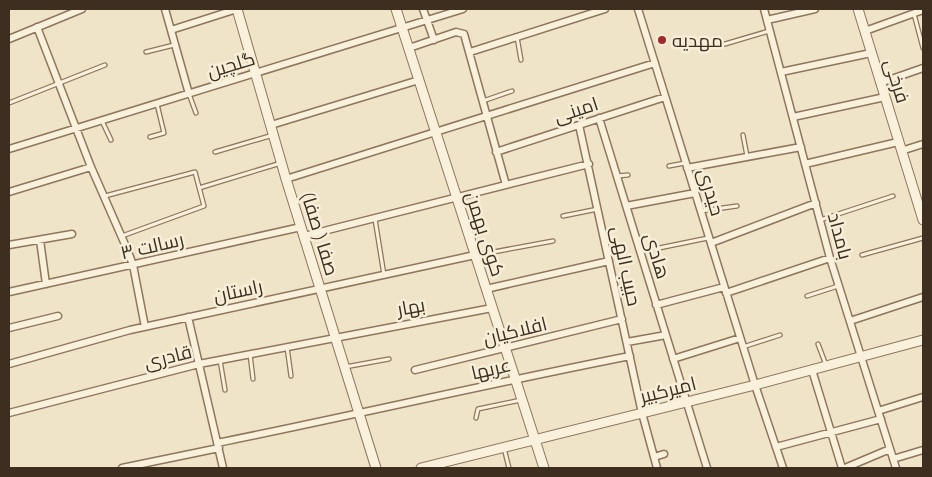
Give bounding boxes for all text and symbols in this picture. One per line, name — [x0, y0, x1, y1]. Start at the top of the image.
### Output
place label: مهدیه — [672, 29, 723, 52]
marker: مهدیه — [656, 34, 668, 46]
street label: گلچین — [204, 47, 258, 84]
street label: فرخی — [879, 56, 915, 106]
street label: امینی — [551, 92, 601, 128]
street label: حیدری — [693, 166, 729, 218]
street label: کوی بهمن — [460, 189, 510, 279]
street label: صفا ( صفا) — [296, 190, 344, 278]
street label: بامداد — [823, 210, 857, 262]
street label: حبیب الهی — [606, 224, 646, 308]
street label: رسالت ۳ — [118, 228, 186, 264]
street label: هادی — [639, 230, 675, 282]
street label: راستان — [211, 275, 265, 307]
street label: بهار — [394, 293, 427, 321]
street label: افلاکیان — [481, 312, 549, 350]
street label: قادری — [142, 340, 194, 374]
street label: عربها — [469, 353, 513, 385]
street label: امیرکبیر — [636, 372, 699, 408]

